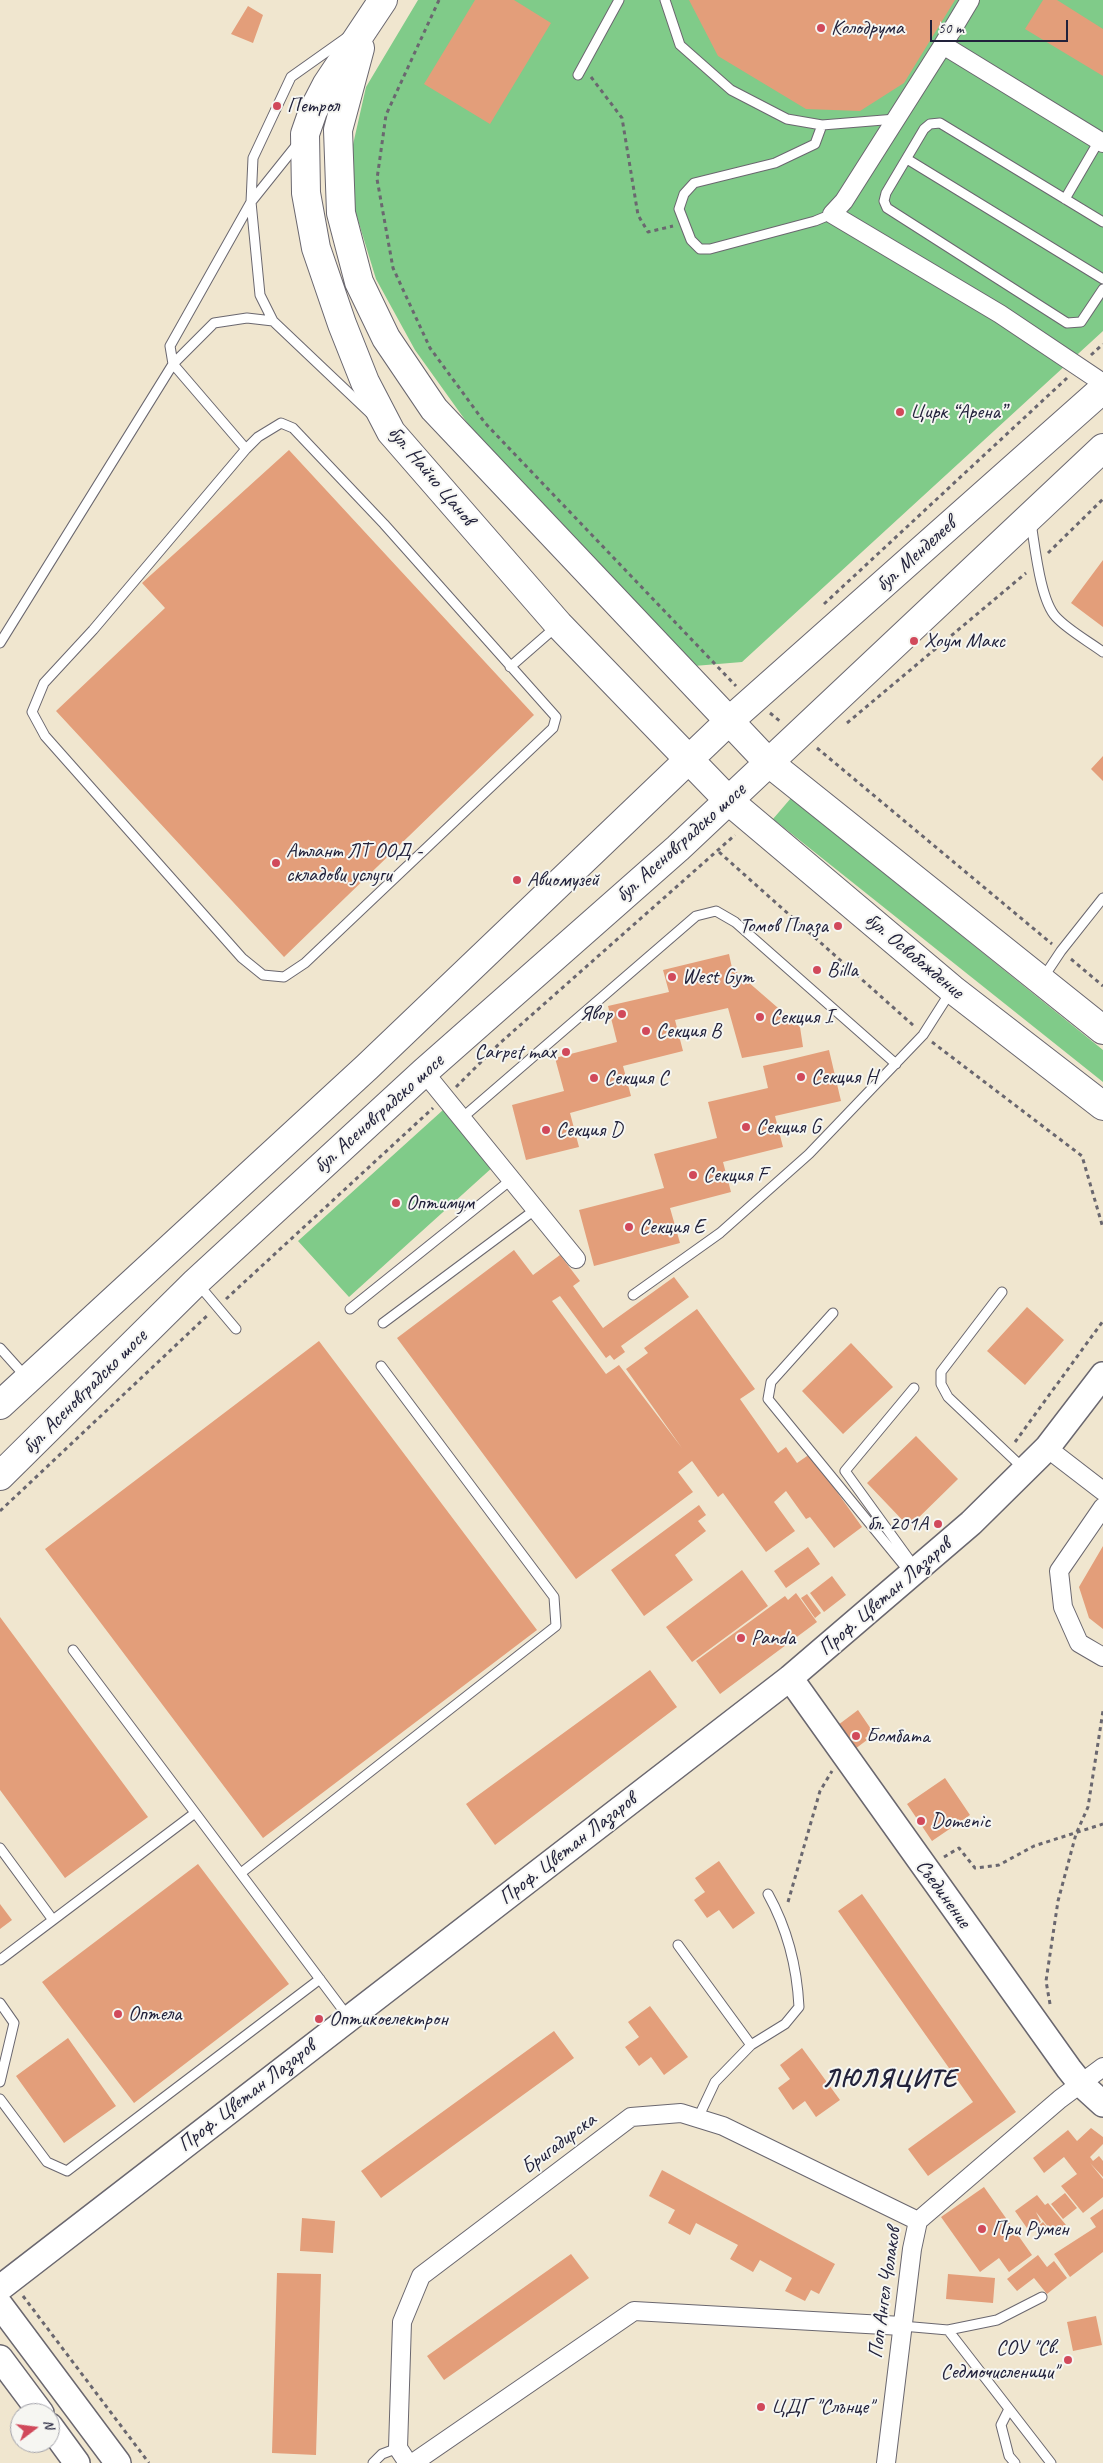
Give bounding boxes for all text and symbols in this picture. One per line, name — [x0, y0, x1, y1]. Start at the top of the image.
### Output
scale bar — [933, 10, 1070, 42]
place label: Колодрума — [831, 15, 904, 41]
text: 50 m — [938, 19, 964, 38]
marker: Колодрума — [815, 22, 827, 34]
place label: Петрол — [287, 93, 339, 119]
marker: Петрол — [271, 100, 283, 112]
place label: Цирк “Арена” — [910, 399, 1005, 425]
marker: Цирк “Арена” — [894, 406, 906, 418]
street label: бул. Найчо Цанов — [382, 421, 480, 531]
street label: бул. Менделеев — [871, 512, 961, 598]
place label: Хоум Макс — [924, 628, 1005, 654]
marker: Хоум Макс — [908, 635, 920, 647]
street label: бул. Асеновградско шосе — [611, 778, 751, 908]
place label: Атлант ЛТ ООД - складови услуги — [286, 838, 422, 888]
marker: Атлант ЛТ ООД - складови услуги — [270, 857, 282, 869]
place label: Авиомузей — [527, 867, 599, 893]
marker: Авиомузей — [511, 874, 523, 886]
street label: бул. Освобождение — [859, 907, 969, 1005]
place label: Томов Плаза — [740, 913, 828, 939]
marker: Томов Плаза — [832, 920, 844, 932]
place label: Billa — [827, 957, 858, 983]
place label: West Gym — [682, 964, 754, 990]
marker: Billa — [811, 964, 823, 976]
marker: West Gym — [666, 971, 678, 983]
place label: Явор — [579, 1001, 612, 1027]
place label: Секция I — [770, 1004, 833, 1030]
marker: Явор — [616, 1008, 628, 1020]
marker: Секция I — [754, 1011, 766, 1023]
place label: Секция B — [656, 1018, 721, 1044]
marker: Секция B — [640, 1025, 652, 1037]
place label: Carpet max — [474, 1039, 556, 1065]
marker: Carpet max — [560, 1046, 572, 1058]
street label: бул. Асеновградско шосе — [309, 1049, 449, 1179]
place label: Секция H — [811, 1064, 877, 1090]
place label: Секция C — [604, 1065, 668, 1091]
marker: Секция H — [795, 1071, 807, 1083]
marker: Секция C — [588, 1072, 600, 1084]
place label: Секция G — [756, 1114, 821, 1140]
place label: Секция D — [556, 1117, 622, 1143]
marker: Секция G — [740, 1121, 752, 1133]
marker: Секция D — [540, 1124, 552, 1136]
place label: Секция F — [703, 1162, 767, 1188]
marker: Секция F — [687, 1169, 699, 1181]
place label: Оптимум — [406, 1190, 474, 1216]
marker: Оптимум — [390, 1197, 402, 1209]
place label: Секция E — [639, 1214, 704, 1240]
marker: Секция E — [623, 1221, 635, 1233]
street label: бул. Асеновградско шосе — [17, 1324, 153, 1460]
place label: бл. 201А — [867, 1511, 928, 1537]
marker: бл. 201А — [932, 1518, 944, 1530]
street label: Проф. Цветан Лазаров — [813, 1533, 957, 1661]
place label: Panda — [751, 1625, 795, 1651]
marker: Panda — [735, 1632, 747, 1644]
place label: Бомбата — [866, 1723, 930, 1749]
marker: Бомбата — [850, 1730, 862, 1742]
street label: Проф. Цветан Лазаров — [494, 1787, 642, 1911]
place label: Domenic — [931, 1808, 991, 1834]
marker: Domenic — [915, 1815, 927, 1827]
street label: Съединение — [910, 1855, 976, 1933]
place label: Оптела — [128, 2001, 181, 2027]
place label: Оптикоелектрон — [329, 2006, 448, 2032]
marker: Оптела — [112, 2008, 124, 2020]
marker: Оптикоелектрон — [313, 2013, 325, 2025]
street label: Проф. Цветан Лазаров — [173, 2034, 321, 2158]
district label: ЛЮЛЯЦИТЕ — [821, 2063, 959, 2095]
street label: Бригадирска — [517, 2108, 601, 2180]
place label: При Румен — [992, 2216, 1069, 2242]
marker: При Румен — [976, 2223, 988, 2235]
street label: Поп Ангел Чолаков — [863, 2226, 907, 2360]
place label: СОУ "Св. Седмочисленици" — [941, 2335, 1058, 2385]
marker: СОУ "Св. Седмочисленици" — [1062, 2354, 1074, 2366]
place label: ЦДГ "Слънце" — [771, 2394, 873, 2420]
marker: ЦДГ "Слънце" — [755, 2401, 767, 2413]
north arrow — [10, 2403, 60, 2453]
text: N — [40, 2418, 58, 2431]

